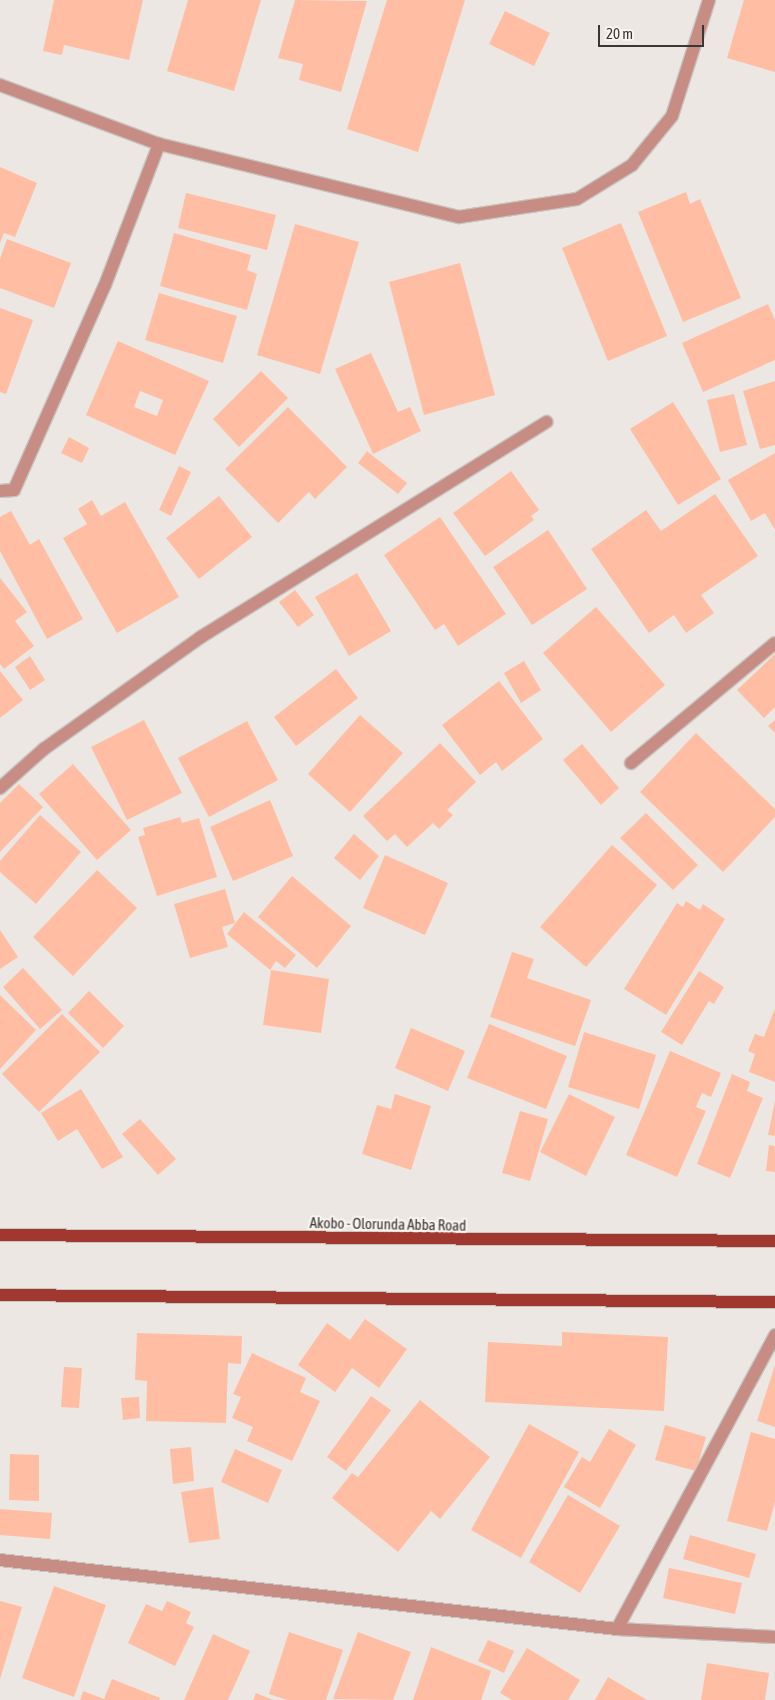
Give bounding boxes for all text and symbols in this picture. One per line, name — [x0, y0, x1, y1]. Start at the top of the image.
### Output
scale bar — [600, 15, 706, 47]
text: 20 m — [606, 25, 633, 42]
street label: Akobo - Olorunda Abba Road — [310, 1214, 466, 1234]

